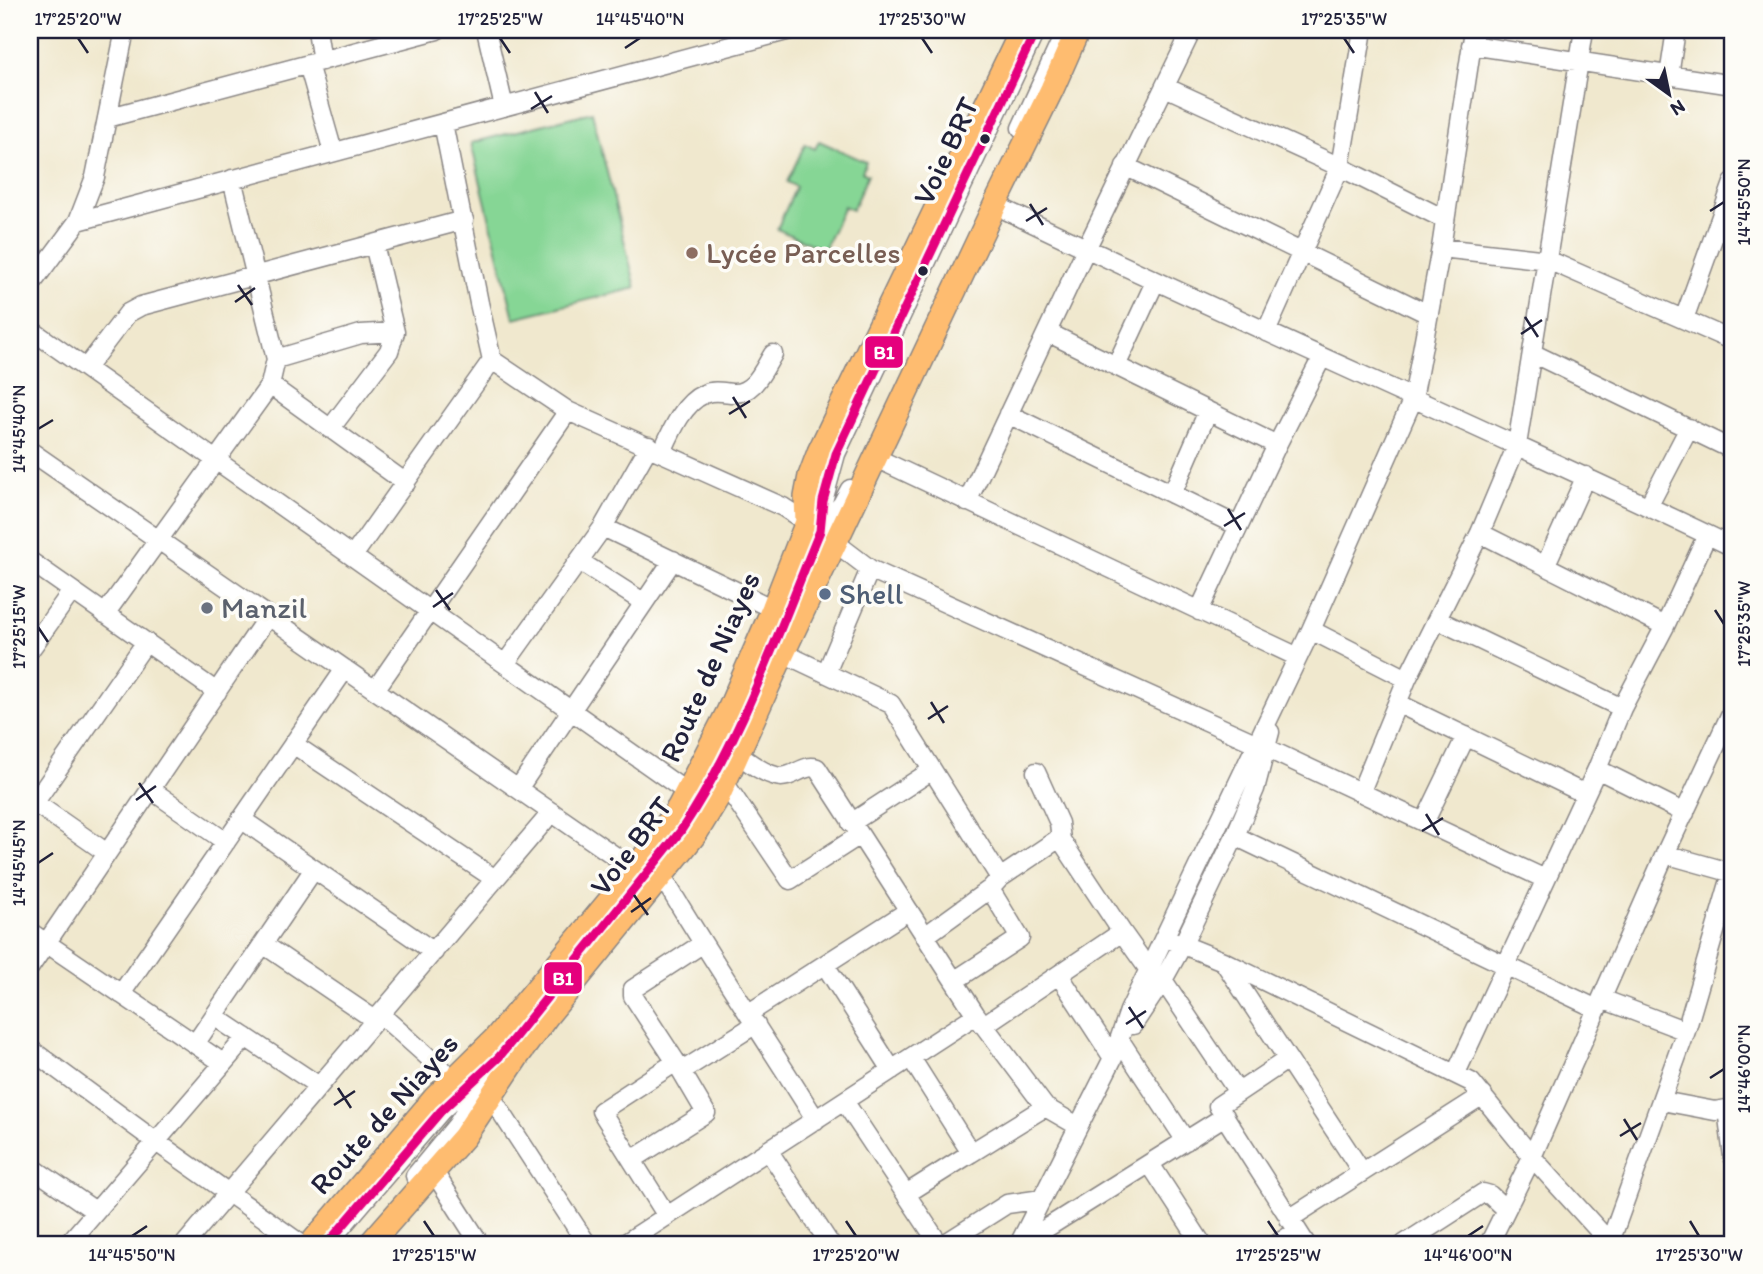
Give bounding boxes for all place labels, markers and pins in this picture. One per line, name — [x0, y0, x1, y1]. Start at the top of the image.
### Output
unlabelled marker — [978, 132, 992, 146]
place label: Lycée Parcelles — [706, 234, 901, 271]
marker: Lycée Parcelles — [684, 245, 700, 261]
unlabelled marker — [916, 264, 930, 278]
place label: Shell — [839, 575, 904, 612]
marker: Shell — [817, 586, 833, 602]
place label: Manzil — [221, 589, 307, 626]
marker: Manzil — [199, 600, 215, 616]

